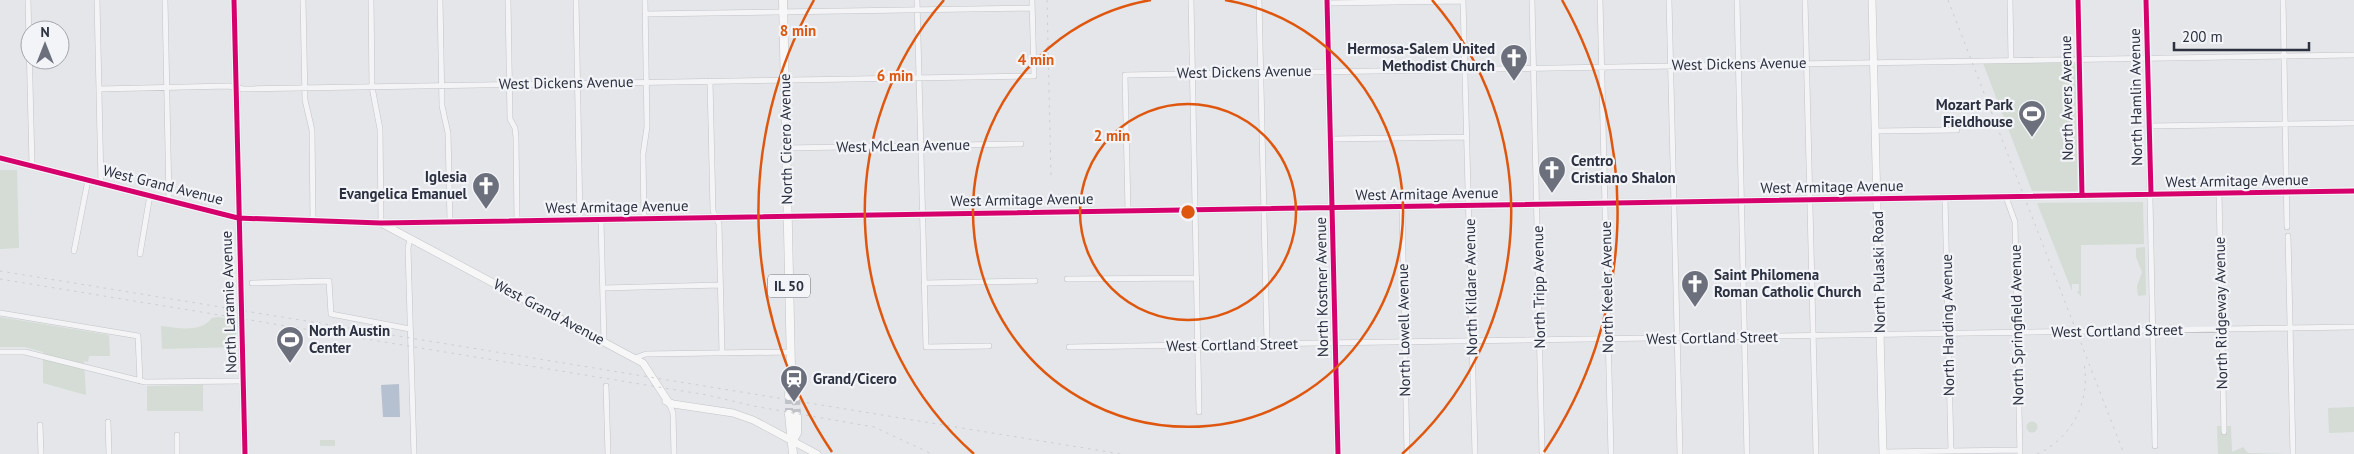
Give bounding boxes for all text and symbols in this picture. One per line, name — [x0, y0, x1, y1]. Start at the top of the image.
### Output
north arrow — [20, 20, 70, 70]
scale bar — [2174, 20, 2309, 52]
text: 8 min — [780, 21, 816, 40]
text: N — [40, 23, 50, 41]
text: 200 m — [2182, 27, 2223, 46]
street label: North Hamlin Avenue — [2125, 28, 2146, 166]
street label: North Avers Avenue — [2056, 35, 2077, 161]
place label: Hermosa-Salem United Methodist Church — [1347, 39, 1495, 75]
church icon: Hermosa-Salem United Methodist Church — [1499, 43, 1529, 82]
text: 4 min — [1018, 50, 1054, 69]
street label: West Dickens Avenue — [1671, 53, 1807, 74]
street label: West Dickens Avenue — [1176, 61, 1312, 82]
text: 6 min — [877, 66, 913, 85]
street label: West Dickens Avenue — [498, 72, 634, 93]
street label: North Cicero Avenue — [775, 73, 796, 205]
place label: Mozart Park Fieldhouse — [1936, 95, 2014, 131]
sports icon: Mozart Park Fieldhouse — [2017, 99, 2047, 138]
text: 2 min — [1094, 126, 1130, 145]
street label: West McLean Avenue — [836, 135, 970, 156]
place label: Centro Cristiano Shalon — [1571, 151, 1676, 187]
church icon: Centro Cristiano Shalon — [1537, 155, 1567, 194]
street label: West Grand Avenue — [101, 160, 225, 209]
place label: Iglesia Evangelica Emanuel — [339, 167, 468, 203]
street label: West Armitage Avenue — [2165, 170, 2309, 191]
church icon: Iglesia Evangelica Emanuel — [471, 171, 501, 210]
street label: West Armitage Avenue — [1760, 176, 1904, 197]
street label: West Armitage Avenue — [1355, 183, 1499, 204]
street label: West Armitage Avenue — [950, 189, 1094, 210]
street label: West Armitage Avenue — [545, 196, 689, 217]
centre of rings — [1179, 203, 1197, 221]
street label: North Pulaski Road — [1868, 211, 1889, 333]
street label: North Kostner Avenue — [1311, 217, 1332, 357]
street label: North Kildare Avenue — [1460, 218, 1481, 356]
street label: North Keeler Avenue — [1596, 221, 1617, 353]
street label: North Tripp Avenue — [1528, 225, 1549, 349]
street label: North Laramie Avenue — [217, 230, 240, 374]
street label: North Ridgeway Avenue — [2210, 236, 2231, 390]
street label: North Springfield Avenue — [2006, 244, 2027, 406]
street label: North Harding Avenue — [1937, 254, 1958, 396]
street label: North Lowell Avenue — [1393, 263, 1414, 397]
place label: Saint Philomena Roman Catholic Church — [1714, 265, 1862, 301]
church icon: Saint Philomena Roman Catholic Church — [1680, 269, 1710, 308]
street label: West Grand Avenue — [490, 274, 608, 349]
road number: IL 50 — [768, 274, 810, 298]
street label: West Cortland Street — [2051, 320, 2183, 341]
place label: North Austin Center — [309, 321, 390, 357]
sports icon: North Austin Center — [275, 325, 305, 364]
street label: West Cortland Street — [1646, 327, 1778, 348]
street label: West Cortland Street — [1166, 334, 1298, 355]
station icon: Grand/Cicero — [779, 364, 809, 403]
place label: Grand/Cicero — [813, 369, 897, 388]

